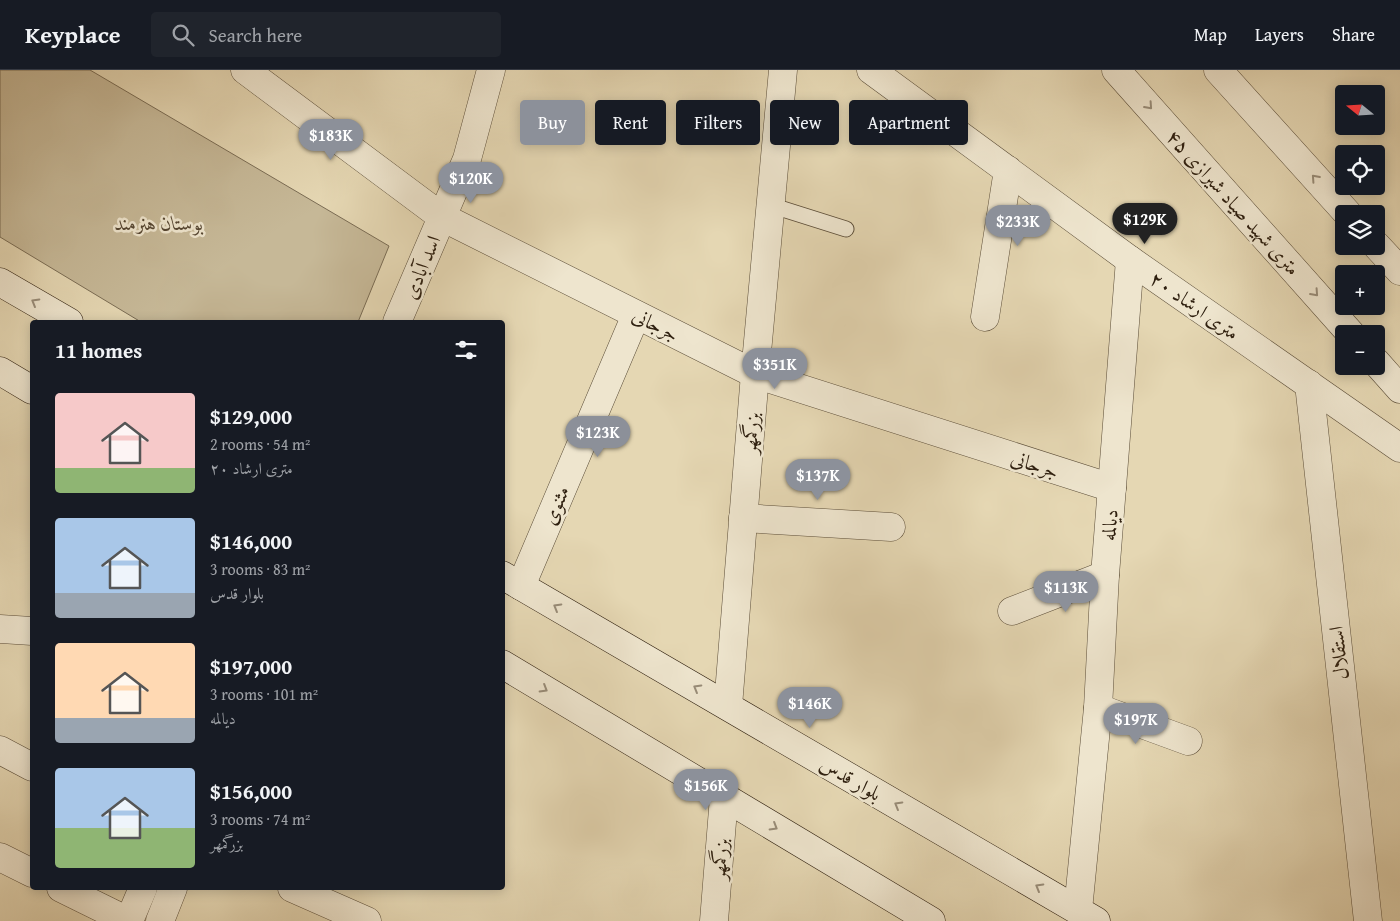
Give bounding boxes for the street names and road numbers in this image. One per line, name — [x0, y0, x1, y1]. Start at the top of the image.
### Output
street label: ۴۵ متری شهید صیاد شیرازی — [1160, 123, 1308, 281]
street label: اسد آبادی — [395, 231, 447, 303]
street label: ۲۰ متری ارشاد — [1144, 263, 1246, 347]
street label: جرجانی — [628, 300, 684, 348]
street label: بزرگمهر — [734, 411, 766, 457]
street label: جرجانی — [1007, 443, 1063, 485]
street label: مثنوی — [534, 481, 576, 529]
street label: دیالمه — [1093, 508, 1125, 542]
street label: استقلال — [1321, 625, 1355, 681]
street label: بلوار قدس — [815, 749, 887, 807]
street label: بزرگمهر — [703, 837, 735, 883]

